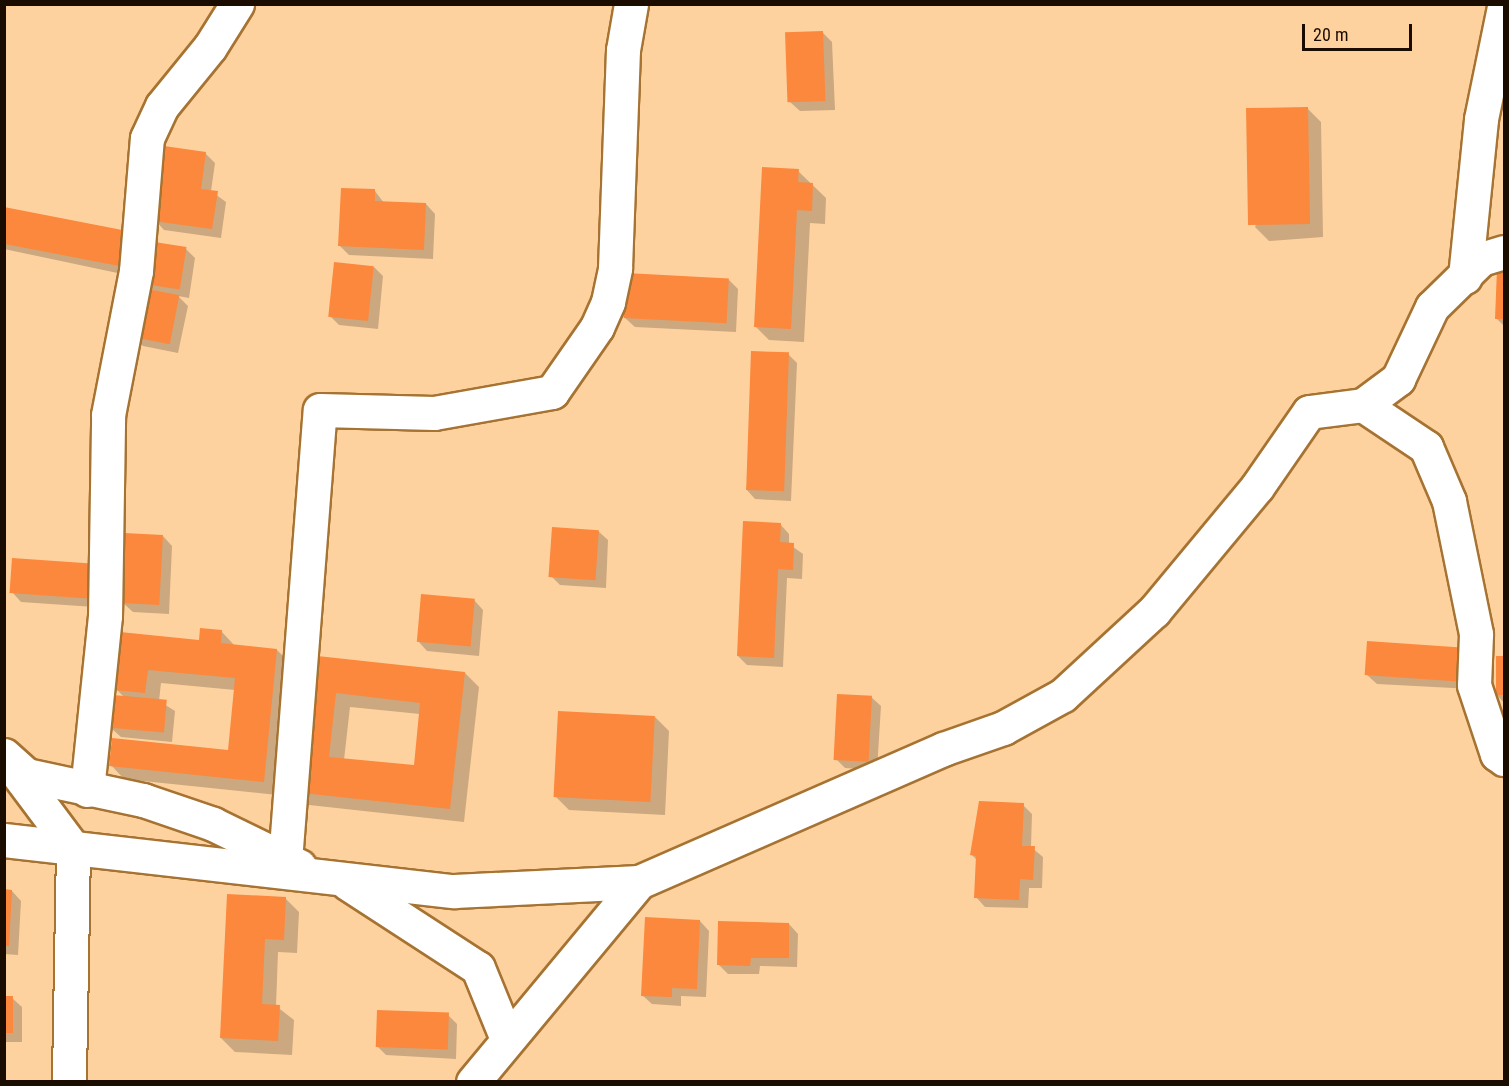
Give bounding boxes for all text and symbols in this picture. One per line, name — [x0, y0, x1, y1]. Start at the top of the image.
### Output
scale bar — [1305, 12, 1414, 50]
text: 20 m — [1313, 24, 1348, 45]

